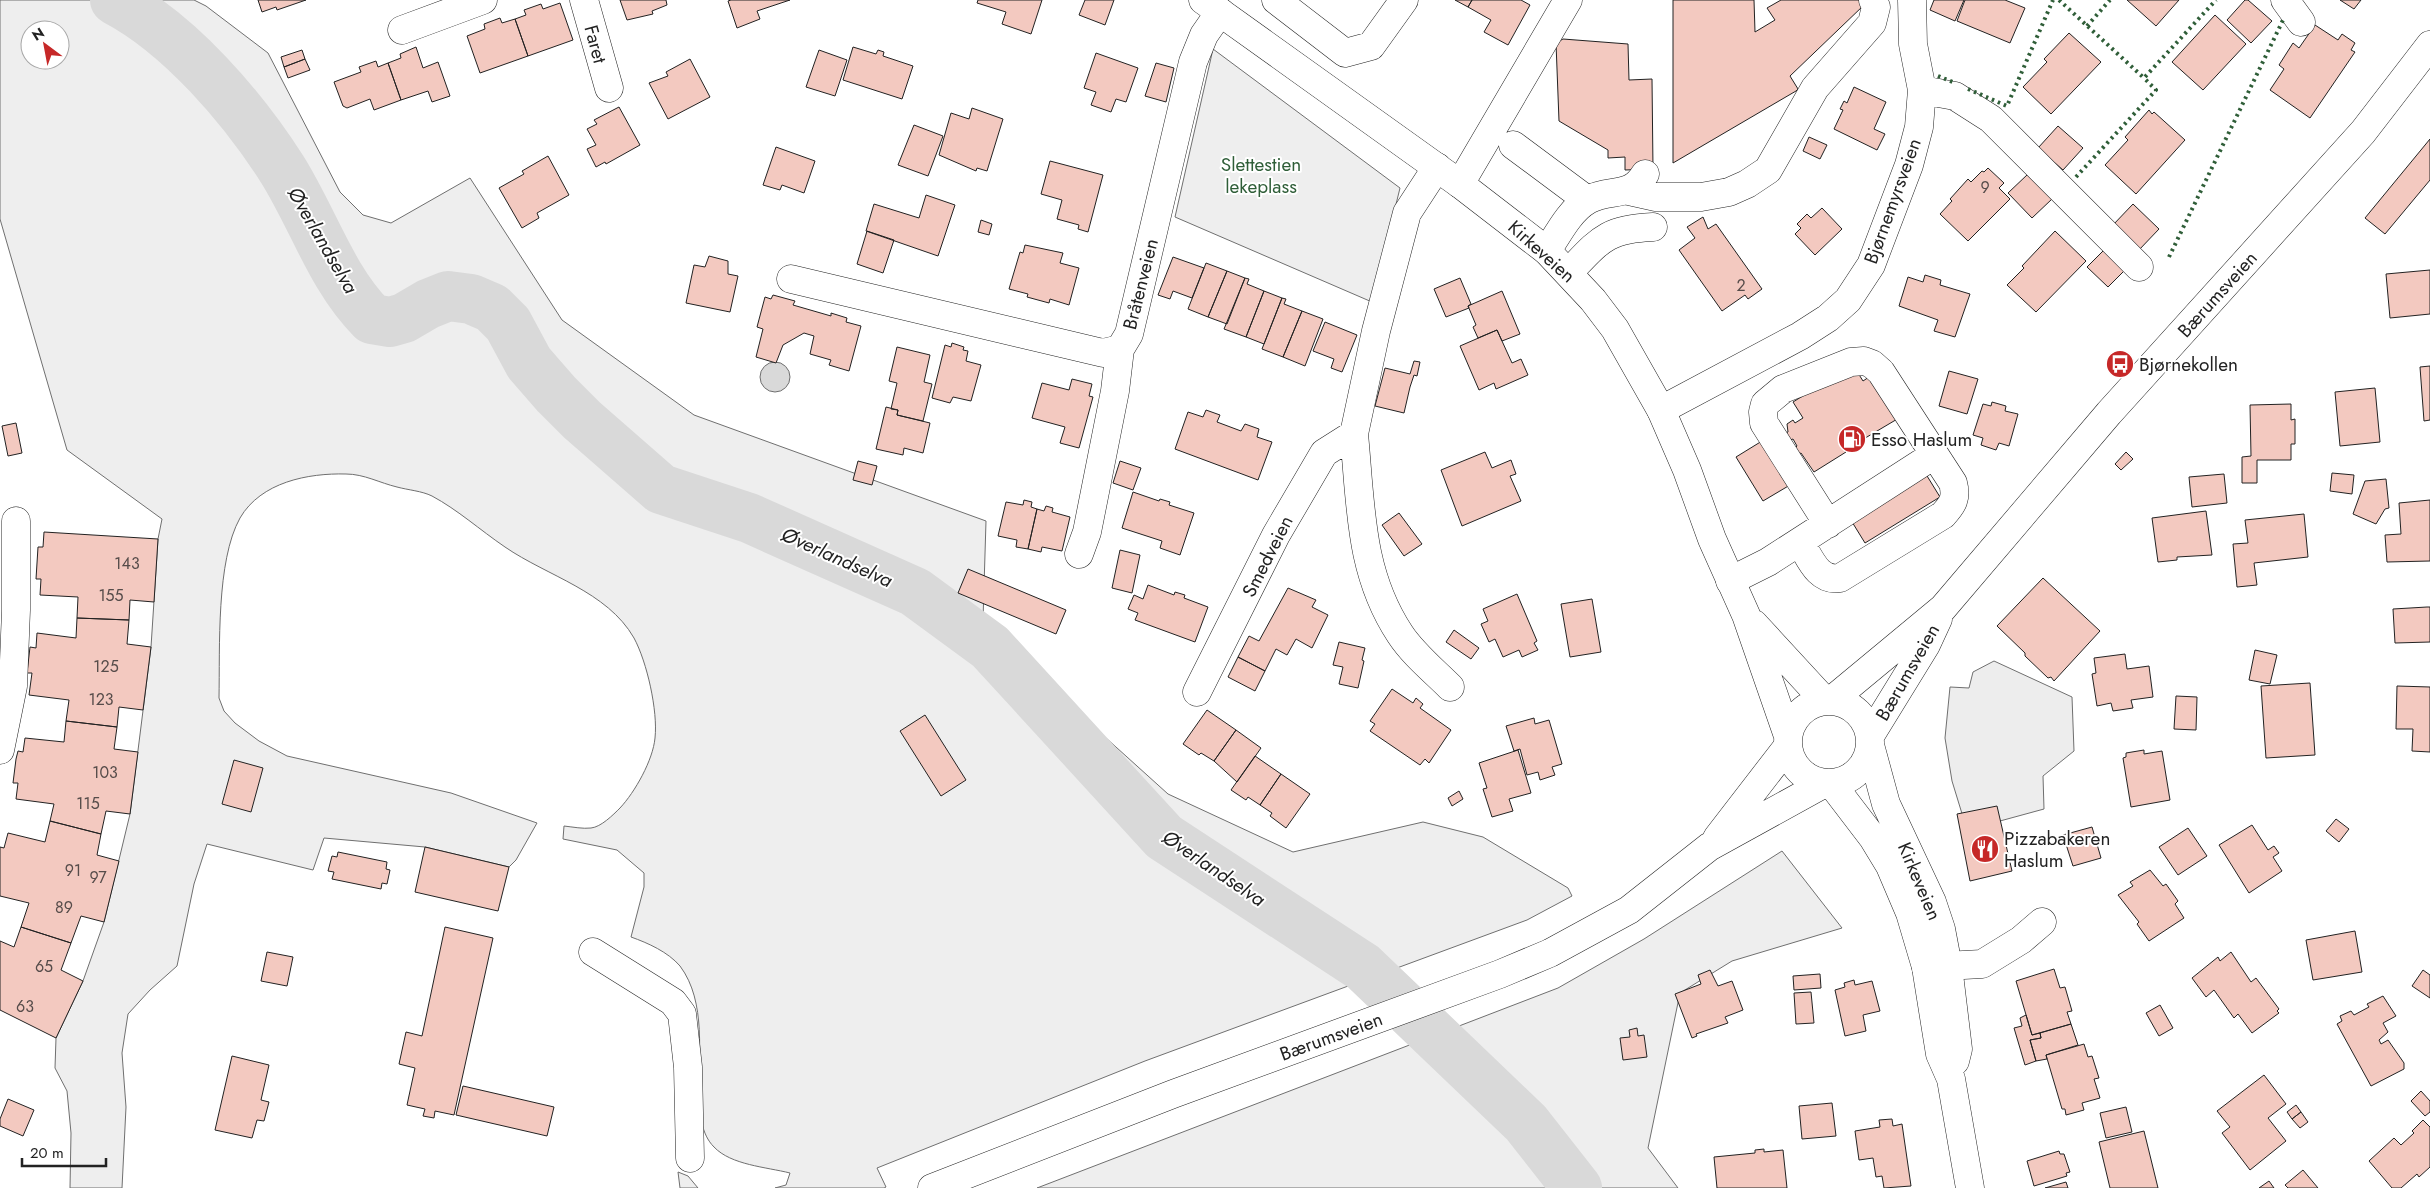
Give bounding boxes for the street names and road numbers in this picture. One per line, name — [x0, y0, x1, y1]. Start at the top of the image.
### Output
street label: Faret — [577, 22, 614, 67]
street label: Bjørnemyrsveien — [1857, 135, 1928, 268]
street label: Kirkeveien — [1502, 214, 1581, 289]
street label: Bråtenveien — [1116, 236, 1165, 333]
street label: Bærumsveien — [2171, 245, 2263, 343]
street label: Smedveien — [1235, 511, 1300, 602]
street label: Bærumsveien — [1869, 619, 1946, 726]
street label: Kirkeveien — [1891, 838, 1948, 924]
street label: Bærumsveien — [1276, 1005, 1386, 1068]

